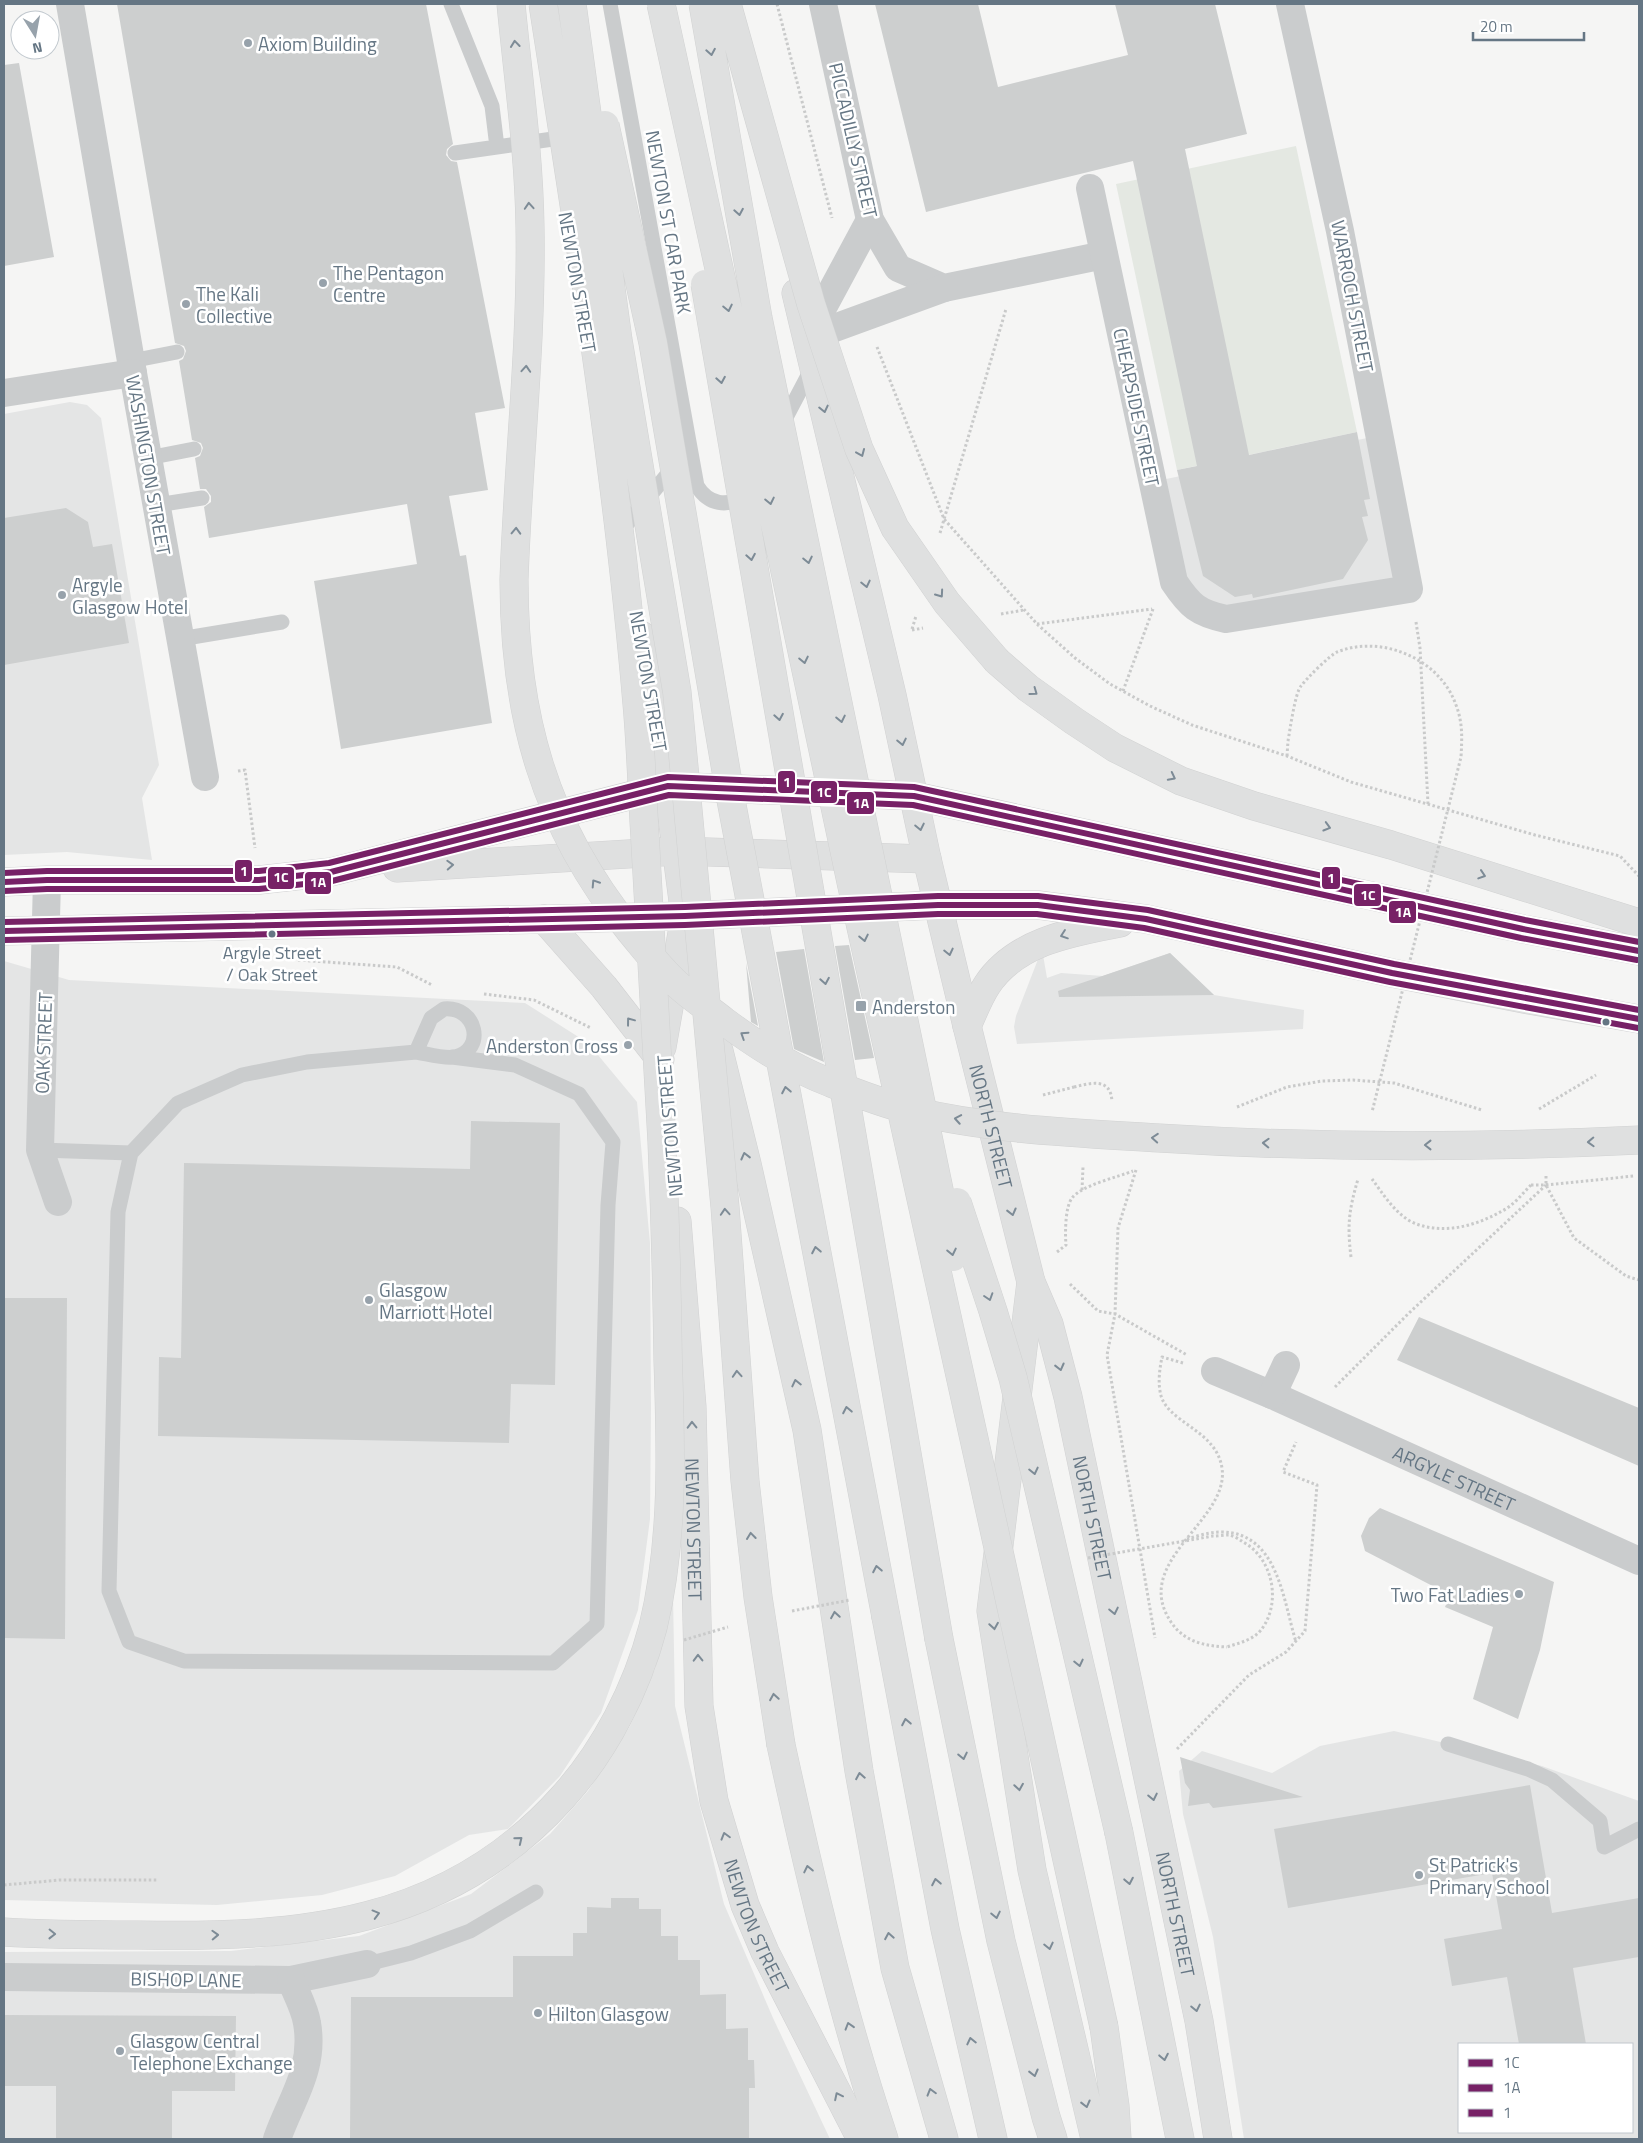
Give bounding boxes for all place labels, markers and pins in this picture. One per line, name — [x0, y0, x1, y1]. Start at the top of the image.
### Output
place label: Axiom Building — [258, 29, 377, 58]
marker: Axiom Building — [242, 37, 254, 49]
place label: The Pentagon Centre — [333, 258, 444, 309]
marker: The Pentagon Centre — [317, 277, 329, 289]
place label: The Kali Collective — [196, 279, 272, 330]
marker: The Kali Collective — [180, 298, 192, 310]
place label: Argyle Glasgow Hotel — [72, 570, 188, 621]
marker: Argyle Glasgow Hotel — [56, 589, 68, 601]
marker: Argyle Street / Oak Street — [267, 929, 277, 939]
place label: Argyle Street / Oak Street — [223, 939, 322, 988]
place label: Anderston — [872, 992, 956, 1021]
marker: Anderston — [854, 999, 868, 1013]
unlabelled marker — [1601, 1017, 1611, 1027]
place label: Anderston Cross — [486, 1031, 618, 1060]
marker: Anderston Cross — [622, 1039, 634, 1051]
place label: Glasgow Marriott Hotel — [379, 1275, 493, 1326]
marker: Glasgow Marriott Hotel — [363, 1294, 375, 1306]
place label: Two Fat Ladies — [1391, 1580, 1509, 1609]
marker: Two Fat Ladies — [1513, 1588, 1525, 1600]
place label: St Patrick's Primary School — [1429, 1850, 1550, 1901]
marker: St Patrick's Primary School — [1413, 1869, 1425, 1881]
place label: Hilton Glasgow — [548, 1999, 669, 2028]
marker: Hilton Glasgow — [532, 2007, 544, 2019]
place label: Glasgow Central Telephone Exchange — [130, 2026, 293, 2077]
marker: Glasgow Central Telephone Exchange — [114, 2045, 126, 2057]

